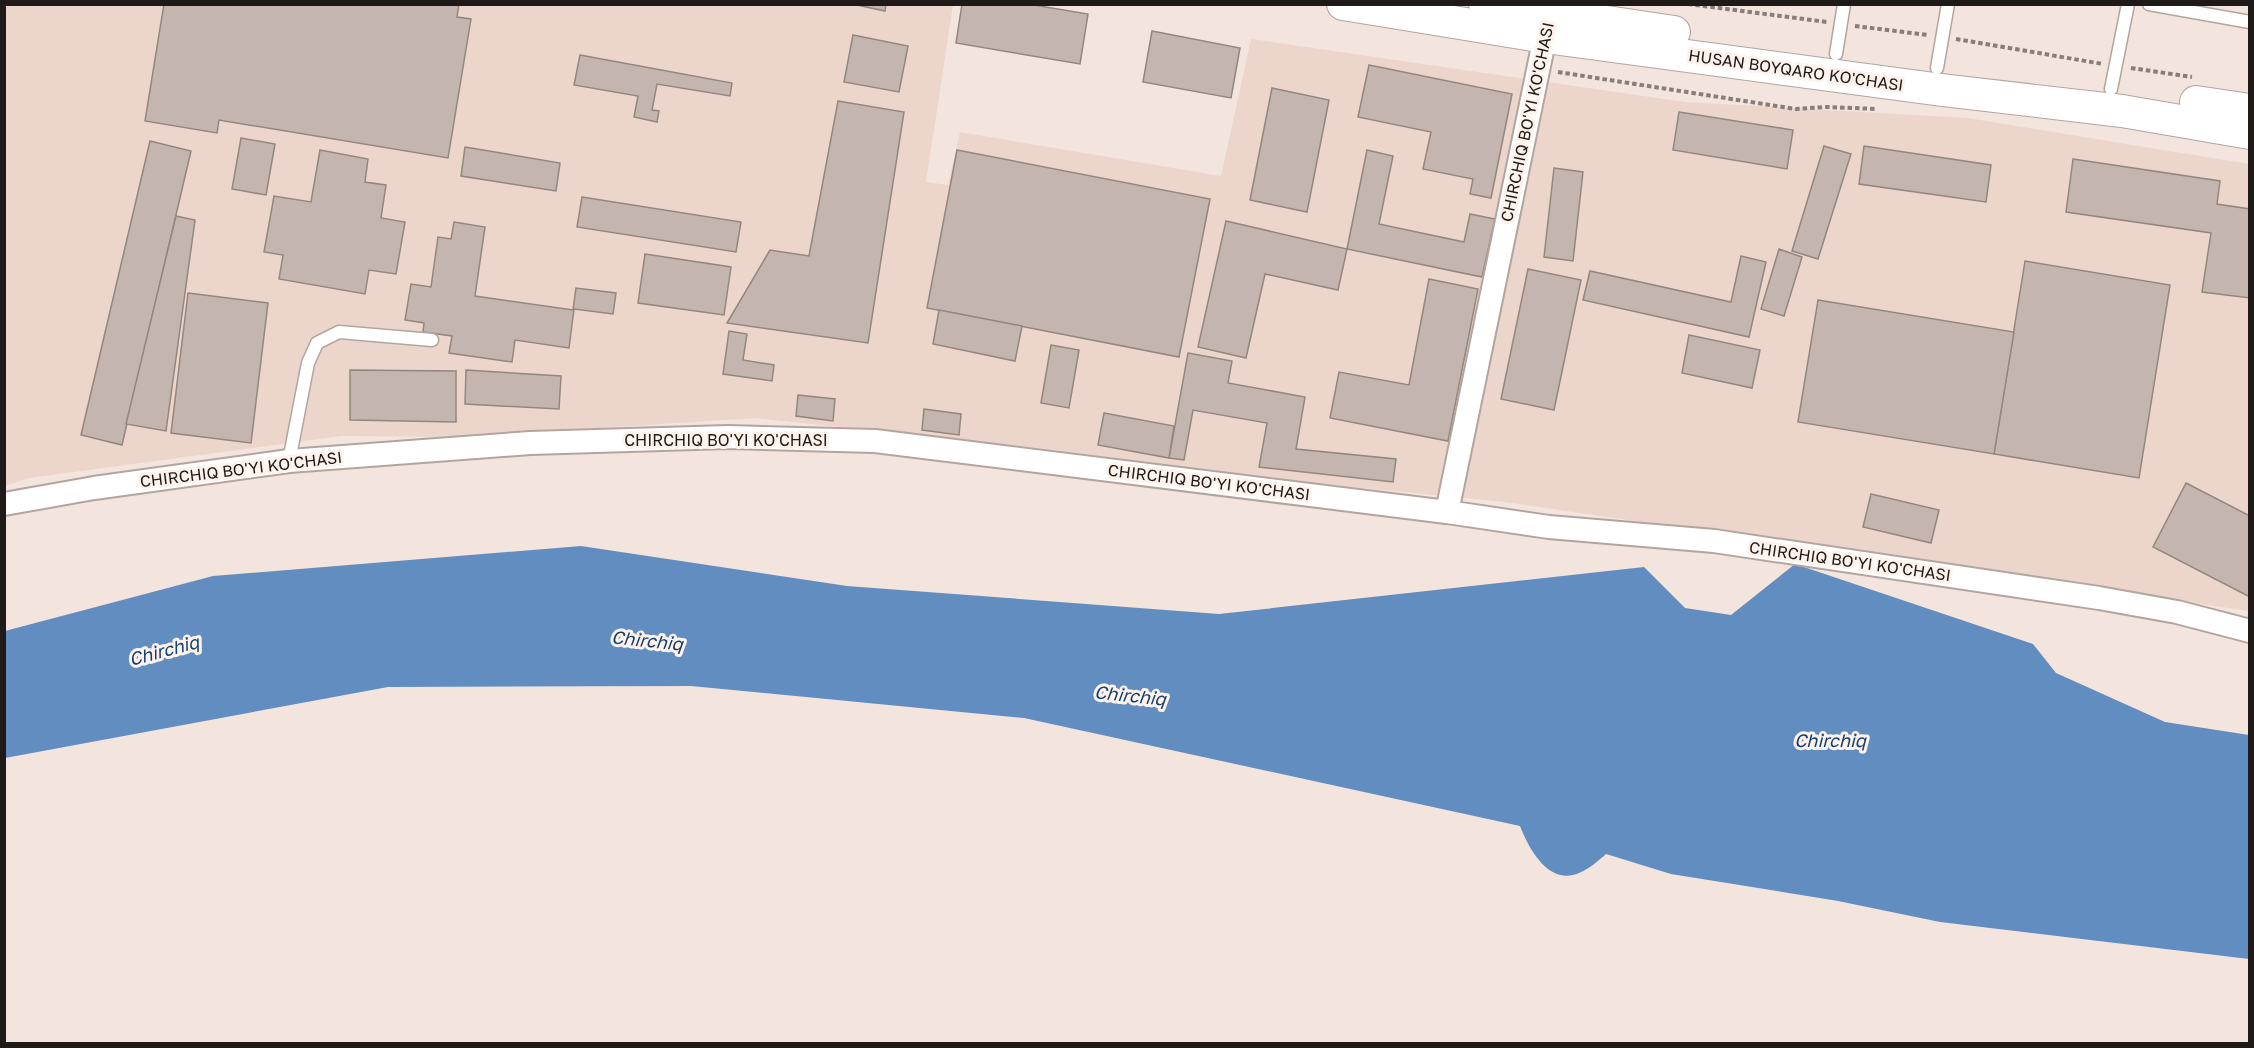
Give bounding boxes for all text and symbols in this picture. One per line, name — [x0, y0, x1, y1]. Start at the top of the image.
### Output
street label: CHIRCHIQ BO'YI KO'CHASI — [1496, 20, 1558, 224]
street label: HUSAN BOYQARO KO'CHASI — [1687, 45, 1905, 95]
street label: CHIRCHIQ BO'YI KO'CHASI — [624, 430, 828, 450]
street label: CHIRCHIQ BO'YI KO'CHASI — [139, 447, 343, 491]
street label: CHIRCHIQ BO'YI KO'CHASI — [1107, 460, 1311, 504]
street label: CHIRCHIQ BO'YI KO'CHASI — [1748, 537, 1952, 585]
water label: Chirchiq — [610, 625, 686, 655]
water label: Chirchiq — [126, 630, 203, 670]
water label: Chirchiq — [1093, 680, 1169, 710]
water label: Chirchiq — [1794, 729, 1868, 751]

